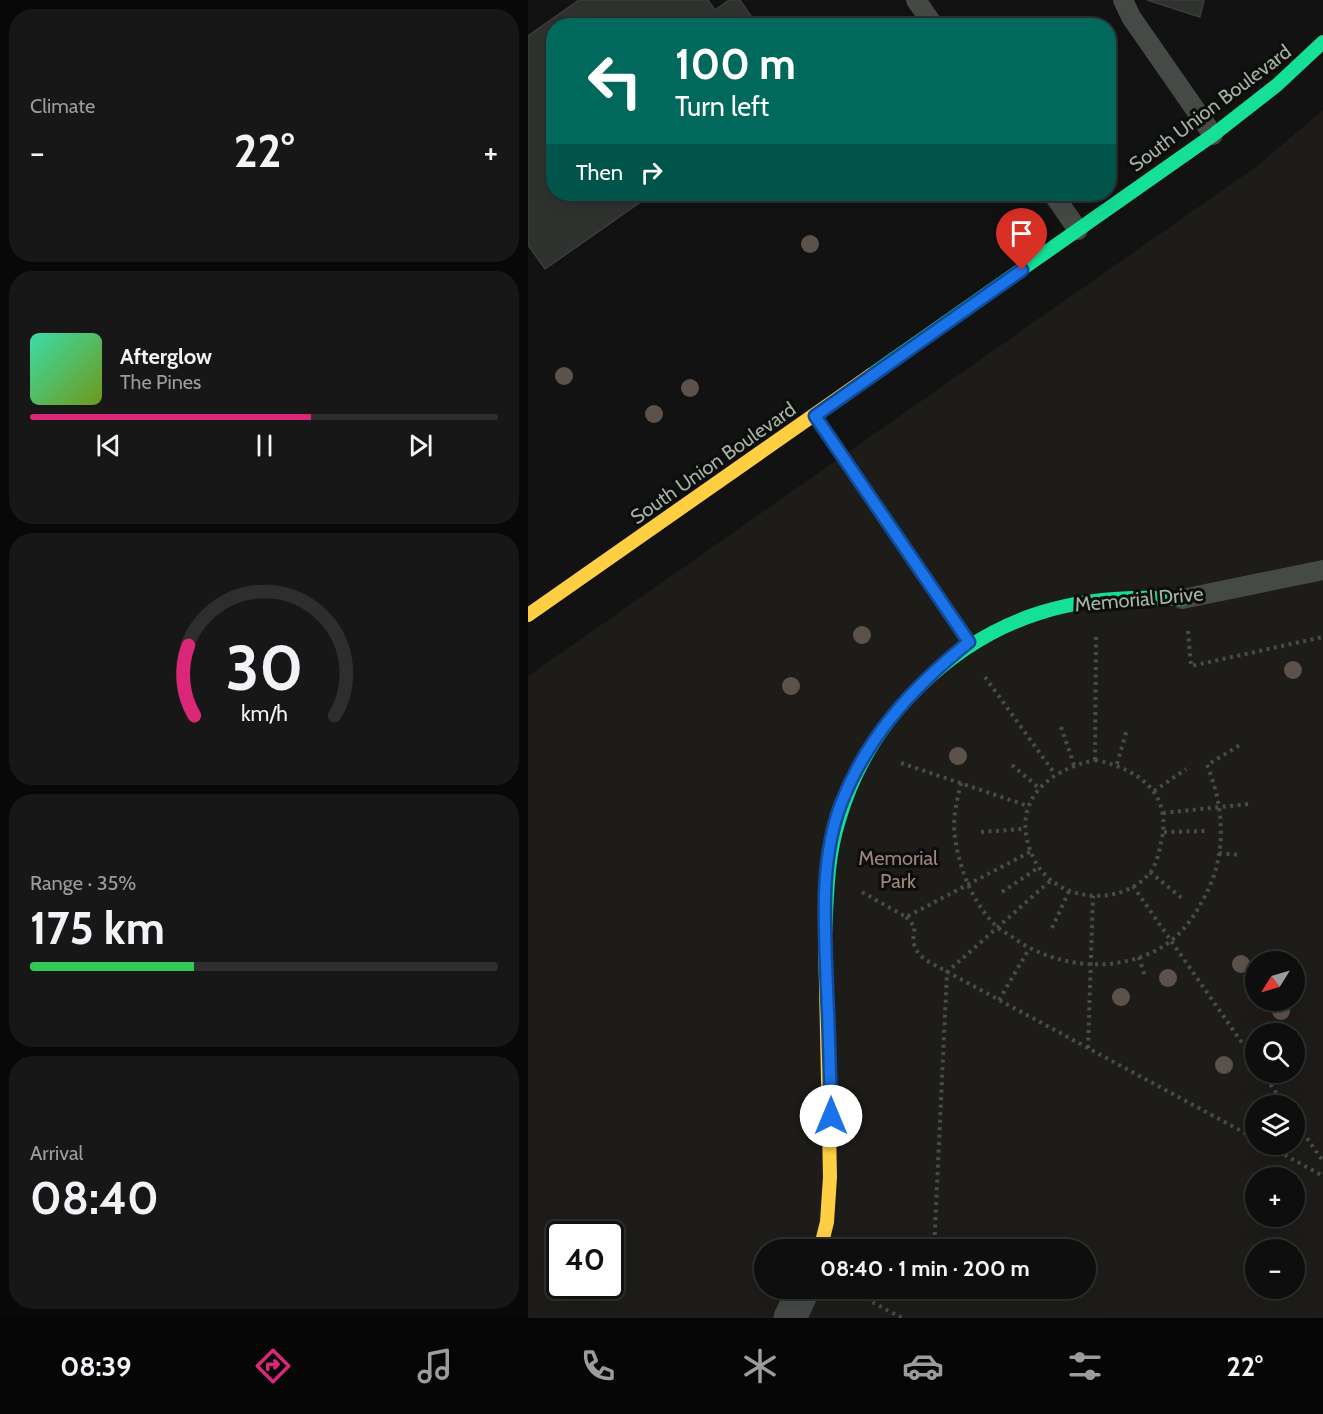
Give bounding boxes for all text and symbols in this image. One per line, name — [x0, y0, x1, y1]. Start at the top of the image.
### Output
text: 100 m — [675, 38, 796, 90]
street label: South Union Boulevard — [1124, 39, 1296, 177]
icon: left — [576, 42, 654, 120]
text: Turn left — [675, 90, 769, 123]
text: Climate — [30, 94, 95, 118]
text: 22° — [234, 124, 294, 178]
text: − — [30, 132, 45, 172]
text: + — [483, 132, 498, 172]
icon: right — [635, 156, 668, 189]
text: Then — [576, 159, 623, 186]
pin — [996, 208, 1047, 270]
icon: arrive — [1005, 217, 1038, 250]
text: Afterglow — [120, 343, 212, 370]
text: The Pines — [120, 370, 201, 394]
street label: South Union Boulevard — [626, 397, 800, 529]
icon: previous — [92, 429, 125, 462]
icon: pause — [248, 429, 281, 462]
icon: next — [404, 429, 437, 462]
street label: Memorial Drive — [1074, 581, 1204, 617]
text: 30 — [225, 630, 303, 706]
text: km/h — [241, 700, 287, 726]
park label: Memorial Park — [858, 846, 938, 893]
text: Range · 35% — [30, 871, 136, 895]
text: 175 km — [30, 901, 165, 955]
north arrow — [1245, 951, 1305, 1011]
map controls — [1245, 951, 1305, 1299]
button: search — [1245, 1023, 1305, 1083]
position arrow — [799, 1084, 863, 1148]
button: layers — [1245, 1095, 1305, 1155]
text: Arrival — [30, 1141, 83, 1165]
button: + — [1245, 1167, 1305, 1227]
text: 08:40 — [30, 1171, 159, 1225]
speed limit sign: 40 — [546, 1221, 624, 1299]
button: − — [1245, 1239, 1305, 1299]
text: 08:40 · 1 min · 200 m — [820, 1255, 1030, 1282]
icon: directions — [252, 1345, 294, 1387]
icon: music — [414, 1345, 456, 1387]
icon: phone — [577, 1345, 619, 1387]
icon: climate — [739, 1345, 781, 1387]
icon: car — [902, 1345, 944, 1387]
icon: filters — [1064, 1345, 1106, 1387]
text: 08:39 — [60, 1350, 131, 1383]
text: 22° — [1226, 1350, 1263, 1383]

